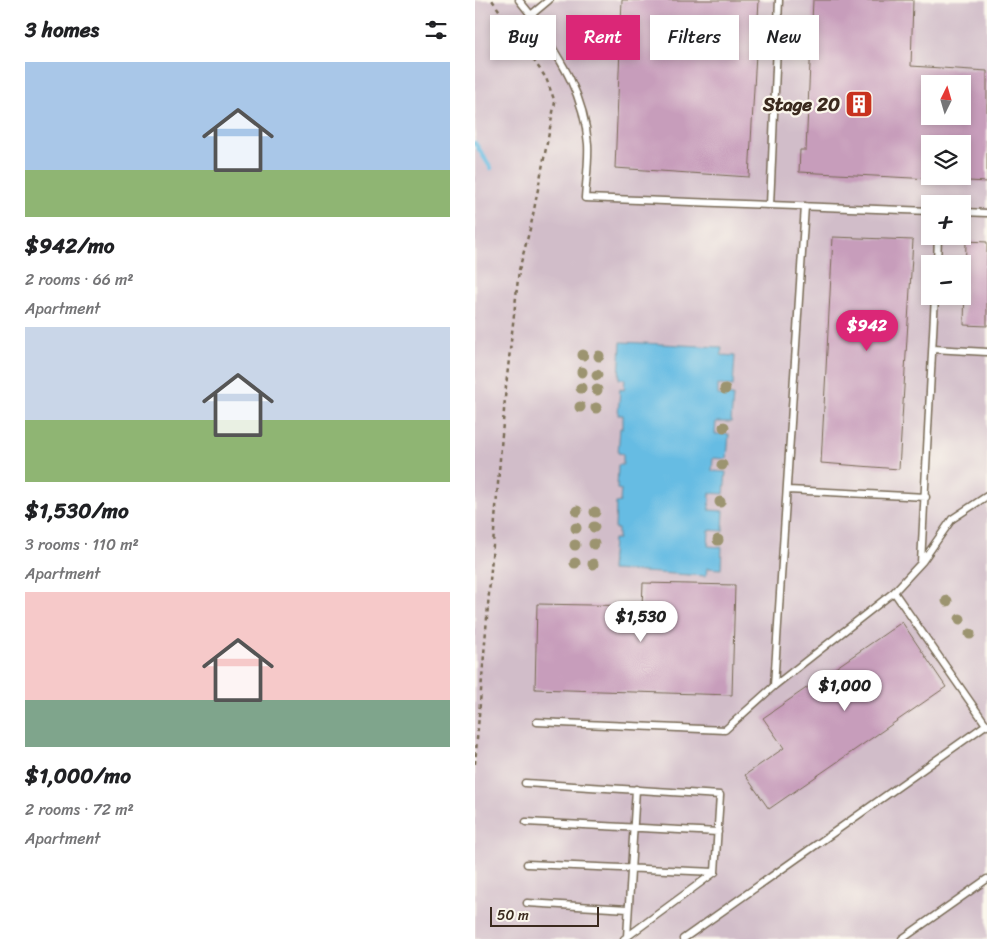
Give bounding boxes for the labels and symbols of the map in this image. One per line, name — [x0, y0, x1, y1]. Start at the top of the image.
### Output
north arrow — [921, 75, 971, 125]
place label: Stage 20 — [762, 88, 840, 121]
building icon: Stage 20 — [844, 89, 874, 119]
pin: $942 — [837, 310, 897, 352]
pin: $1,530 — [600, 600, 682, 643]
pin: $1,000 — [804, 670, 886, 712]
scale bar — [490, 904, 599, 927]

